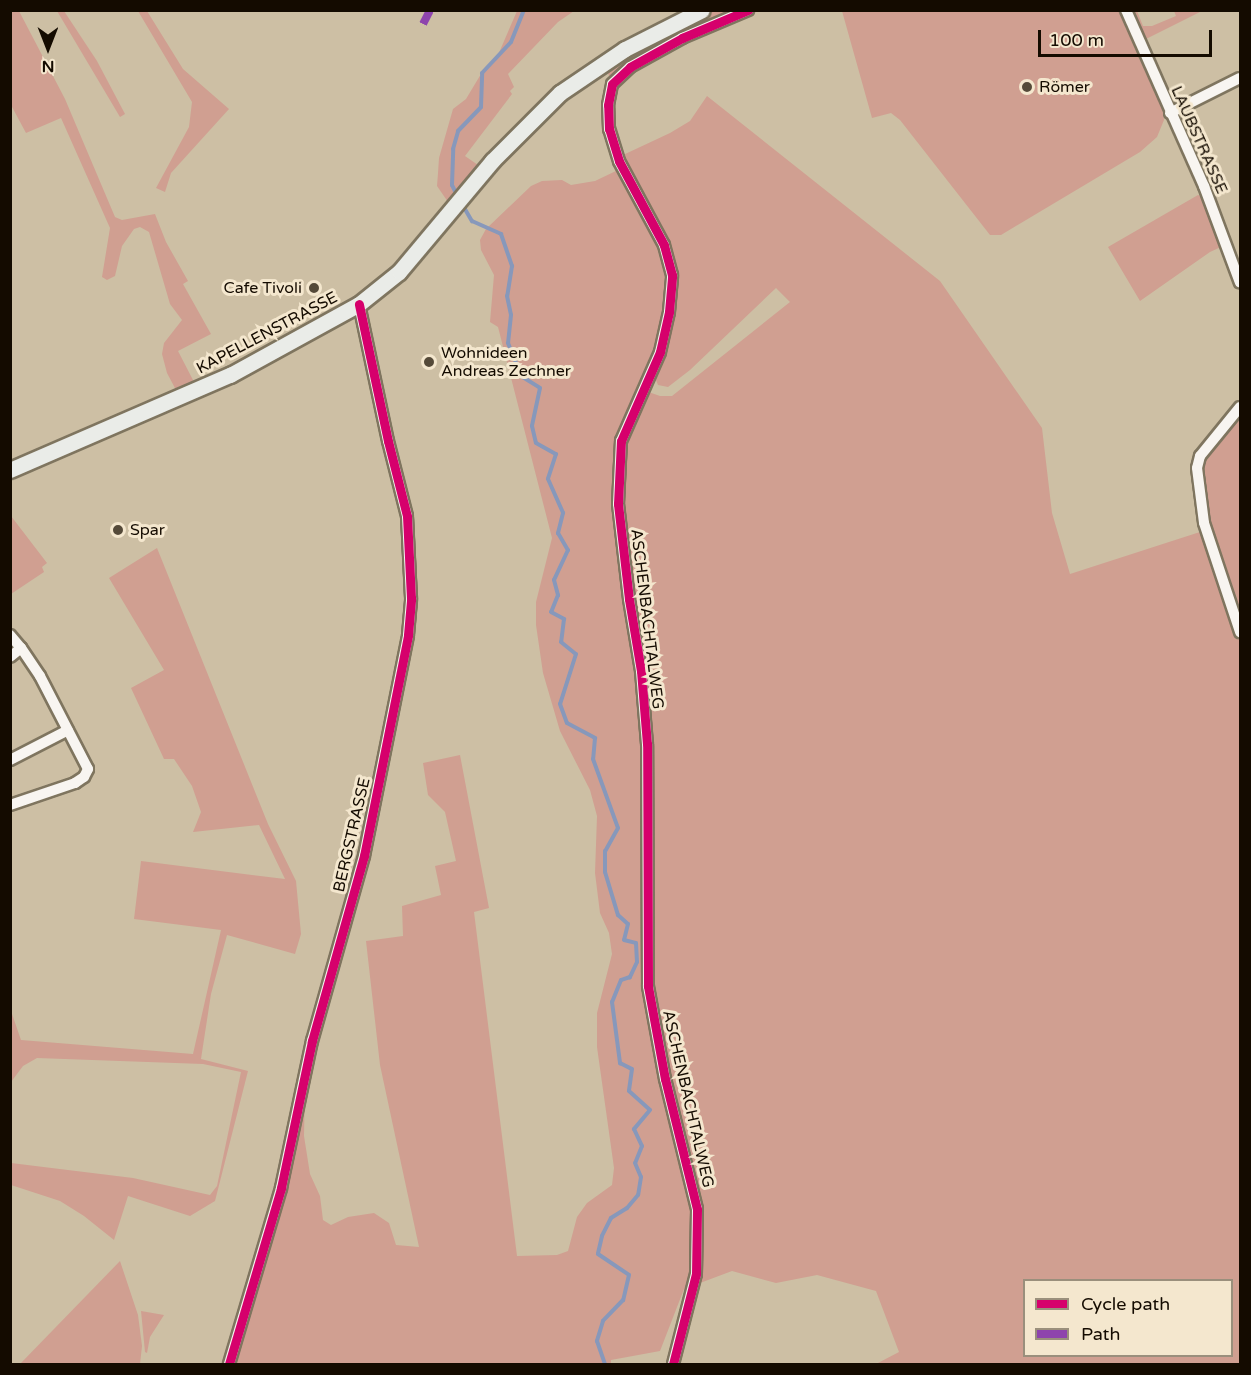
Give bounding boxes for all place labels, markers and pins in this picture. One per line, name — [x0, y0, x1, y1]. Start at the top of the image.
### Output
place label: Römer — [1039, 77, 1090, 97]
marker: Römer — [1020, 80, 1034, 94]
place label: Cafe Tivoli — [224, 278, 302, 298]
marker: Cafe Tivoli — [307, 281, 321, 295]
place label: Wohnideen Andreas Zechner — [441, 343, 571, 381]
marker: Wohnideen Andreas Zechner — [422, 355, 436, 369]
place label: Spar — [130, 520, 165, 540]
marker: Spar — [111, 523, 125, 537]

